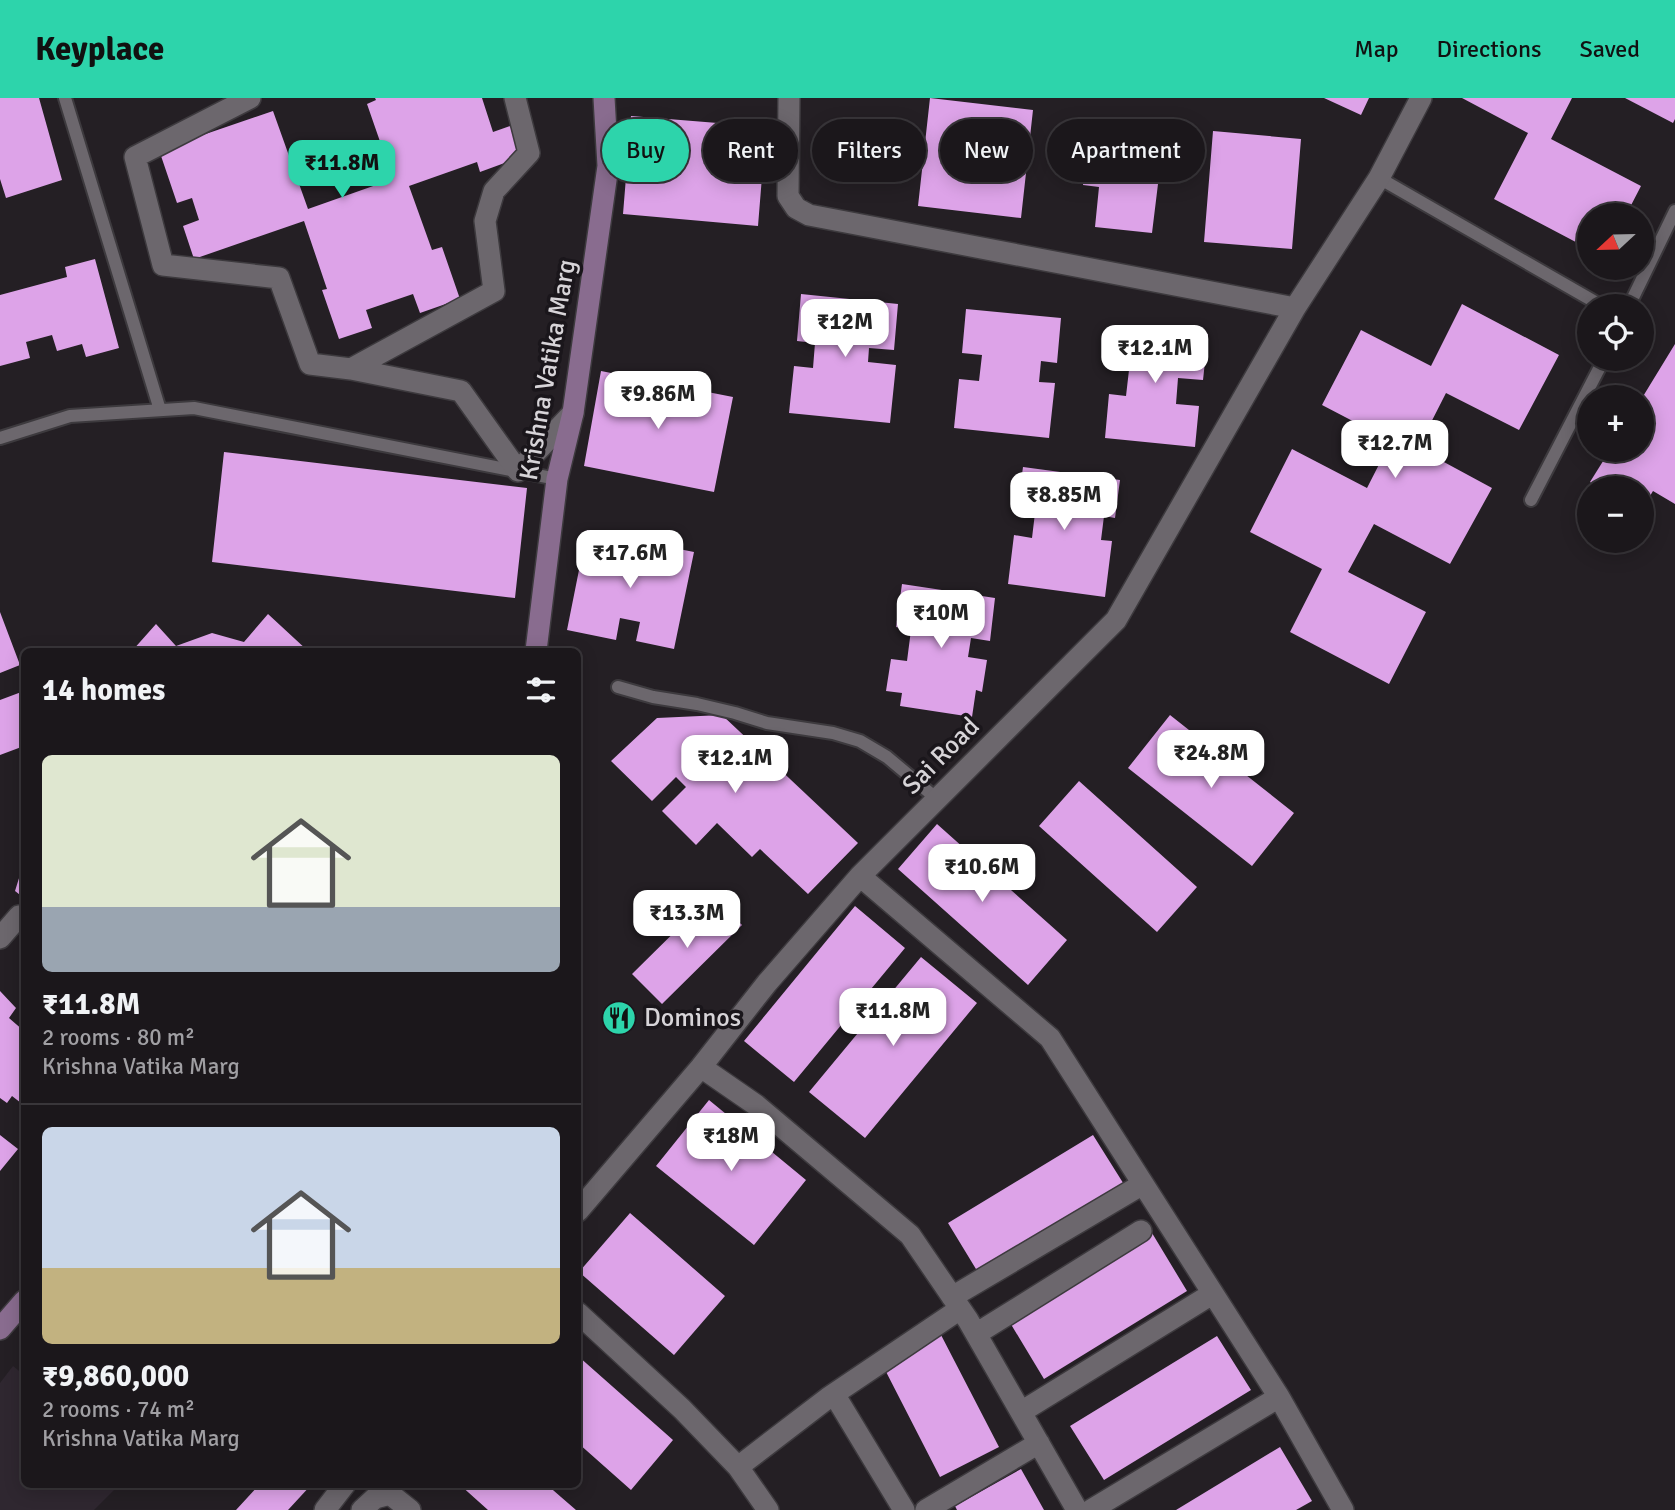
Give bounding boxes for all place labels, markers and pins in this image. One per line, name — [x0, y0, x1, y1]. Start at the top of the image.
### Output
pin: ₹11.8M — [285, 140, 399, 200]
pin: ₹12M — [804, 300, 886, 359]
pin: ₹12.1M — [1098, 326, 1212, 385]
pin: ₹9.86M — [601, 372, 715, 431]
pin: ₹12.7M — [1338, 420, 1452, 480]
pin: ₹8.85M — [1007, 472, 1121, 532]
pin: ₹17.6M — [573, 531, 687, 590]
pin: ₹10M — [900, 590, 982, 650]
pin: ₹24.8M — [1154, 730, 1268, 790]
pin: ₹12.1M — [678, 736, 792, 795]
pin: ₹10.6M — [925, 844, 1039, 904]
pin: ₹13.3M — [630, 890, 744, 950]
pin: ₹11.8M — [836, 988, 950, 1048]
restaurant icon: Dominos — [600, 999, 638, 1037]
place label: Dominos — [644, 1002, 741, 1034]
pin: ₹18M — [690, 1114, 772, 1173]

